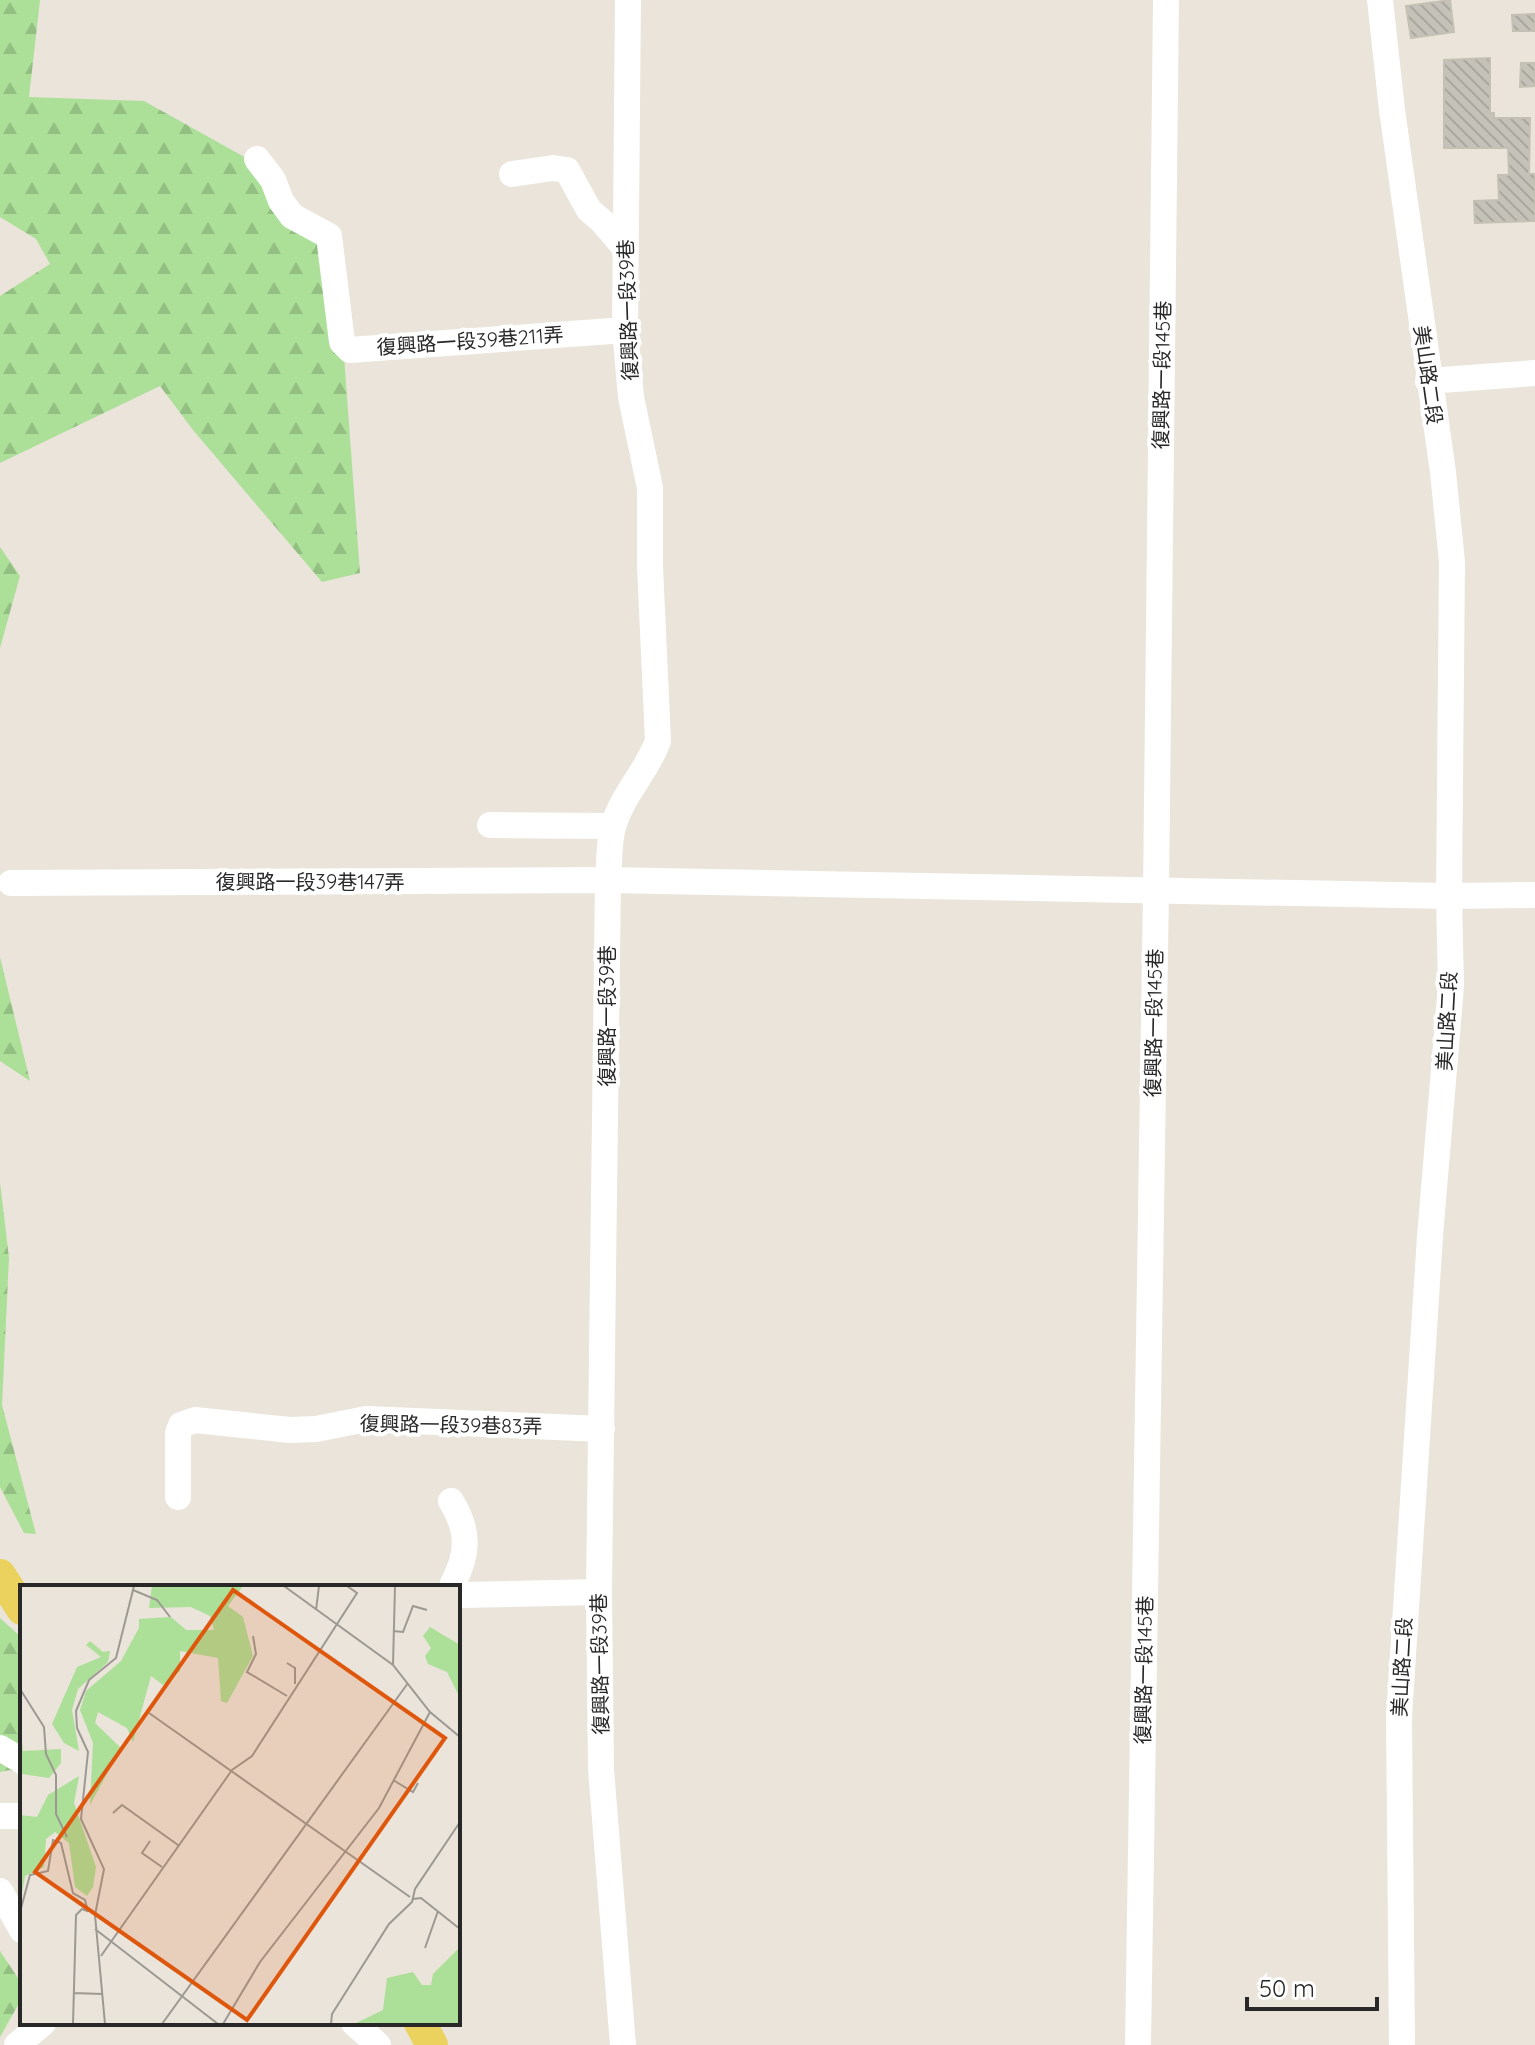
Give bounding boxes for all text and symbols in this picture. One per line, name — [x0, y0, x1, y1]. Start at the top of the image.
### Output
street label: 復興路一段39巷 — [613, 239, 642, 381]
street label: 復興路一段145巷 — [1148, 300, 1175, 450]
street label: 復興路一段39巷211弄 — [376, 321, 564, 360]
street label: 美山路二段 — [1409, 324, 1448, 426]
street label: 復興路一段39巷147弄 — [216, 869, 404, 894]
street label: 復興路一段39巷 — [594, 945, 619, 1087]
street label: 復興路一段145巷 — [1140, 948, 1167, 1098]
street label: 美山路二段 — [1431, 970, 1462, 1072]
street label: 復興路一段39巷83弄 — [359, 1410, 543, 1439]
inset map — [20, 1585, 460, 2025]
street label: 復興路一段39巷 — [586, 1593, 613, 1735]
street label: 復興路一段145巷 — [1130, 1595, 1157, 1745]
street label: 美山路二段 — [1386, 1616, 1417, 1718]
scale bar — [1247, 1961, 1377, 2011]
text: 50 m — [1259, 1973, 1315, 2003]

